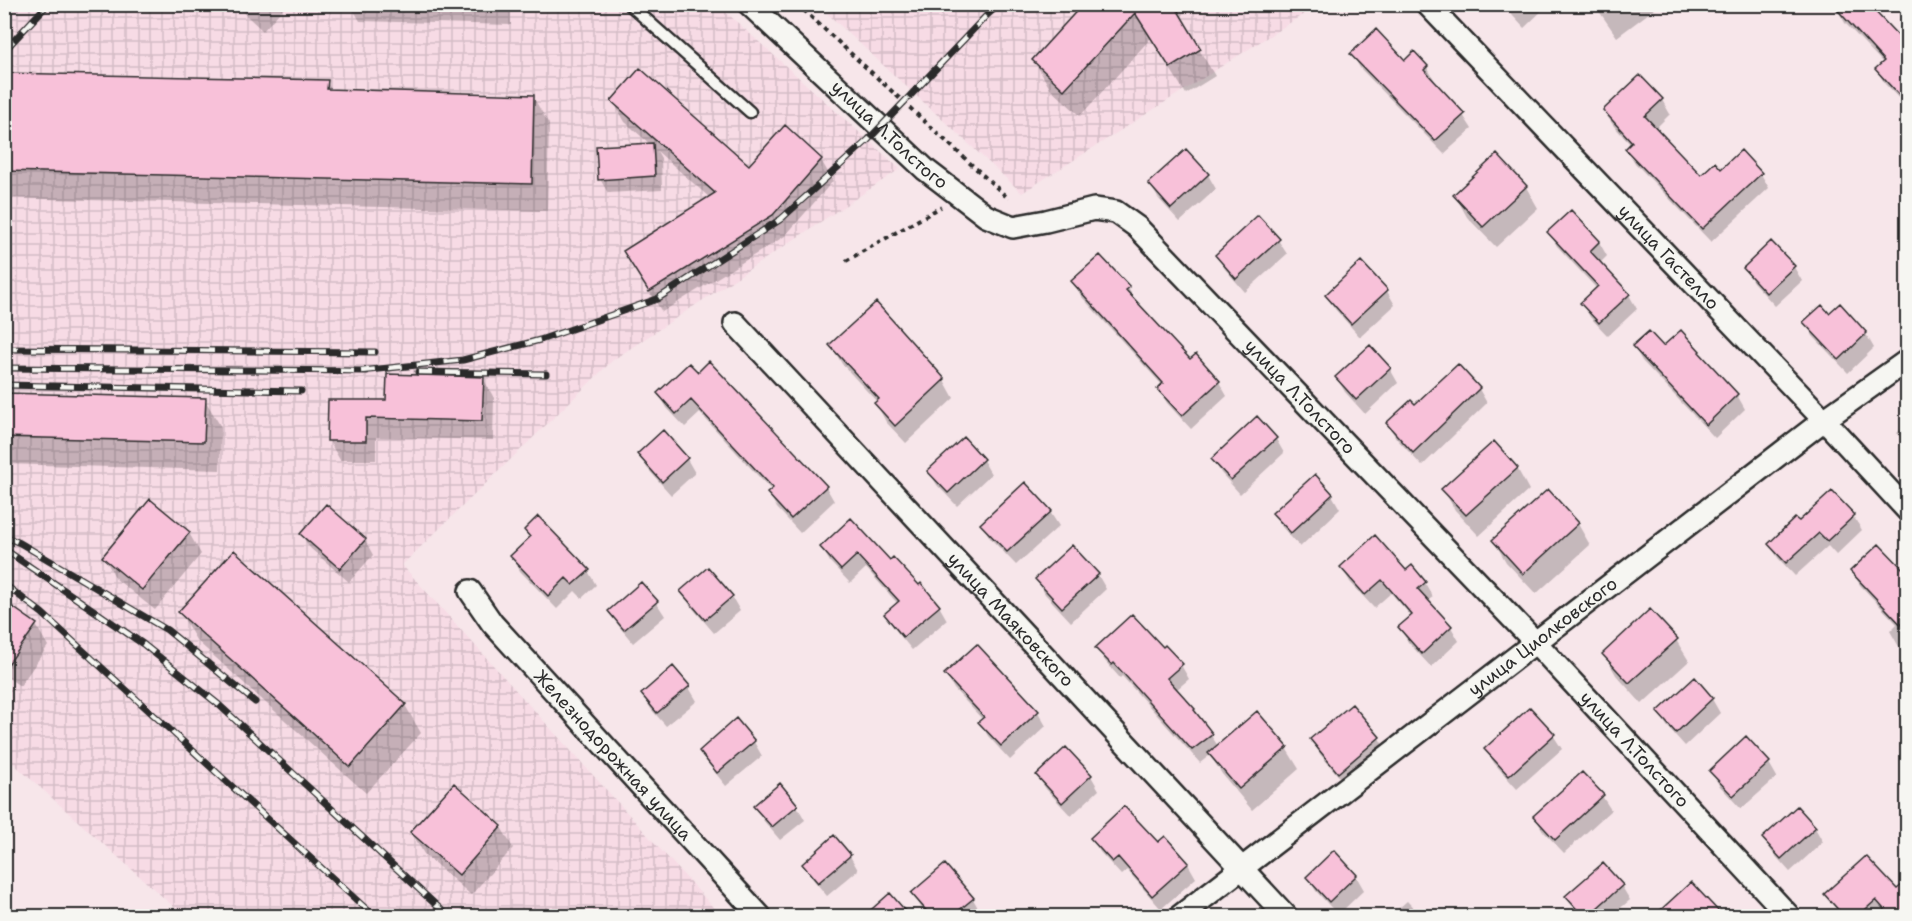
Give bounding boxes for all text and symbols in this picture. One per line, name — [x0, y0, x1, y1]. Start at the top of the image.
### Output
street label: улица Л.Толстого — [826, 75, 953, 194]
street label: улица Гастелло — [1613, 199, 1725, 315]
street label: улица Л.Толстого — [1239, 334, 1361, 460]
street label: улица Маяковского — [942, 547, 1079, 692]
street label: улица Циолковского — [1463, 571, 1622, 702]
street label: Железнодорожная улица — [529, 665, 697, 846]
street label: улица Л.Толстого — [1575, 686, 1695, 813]

